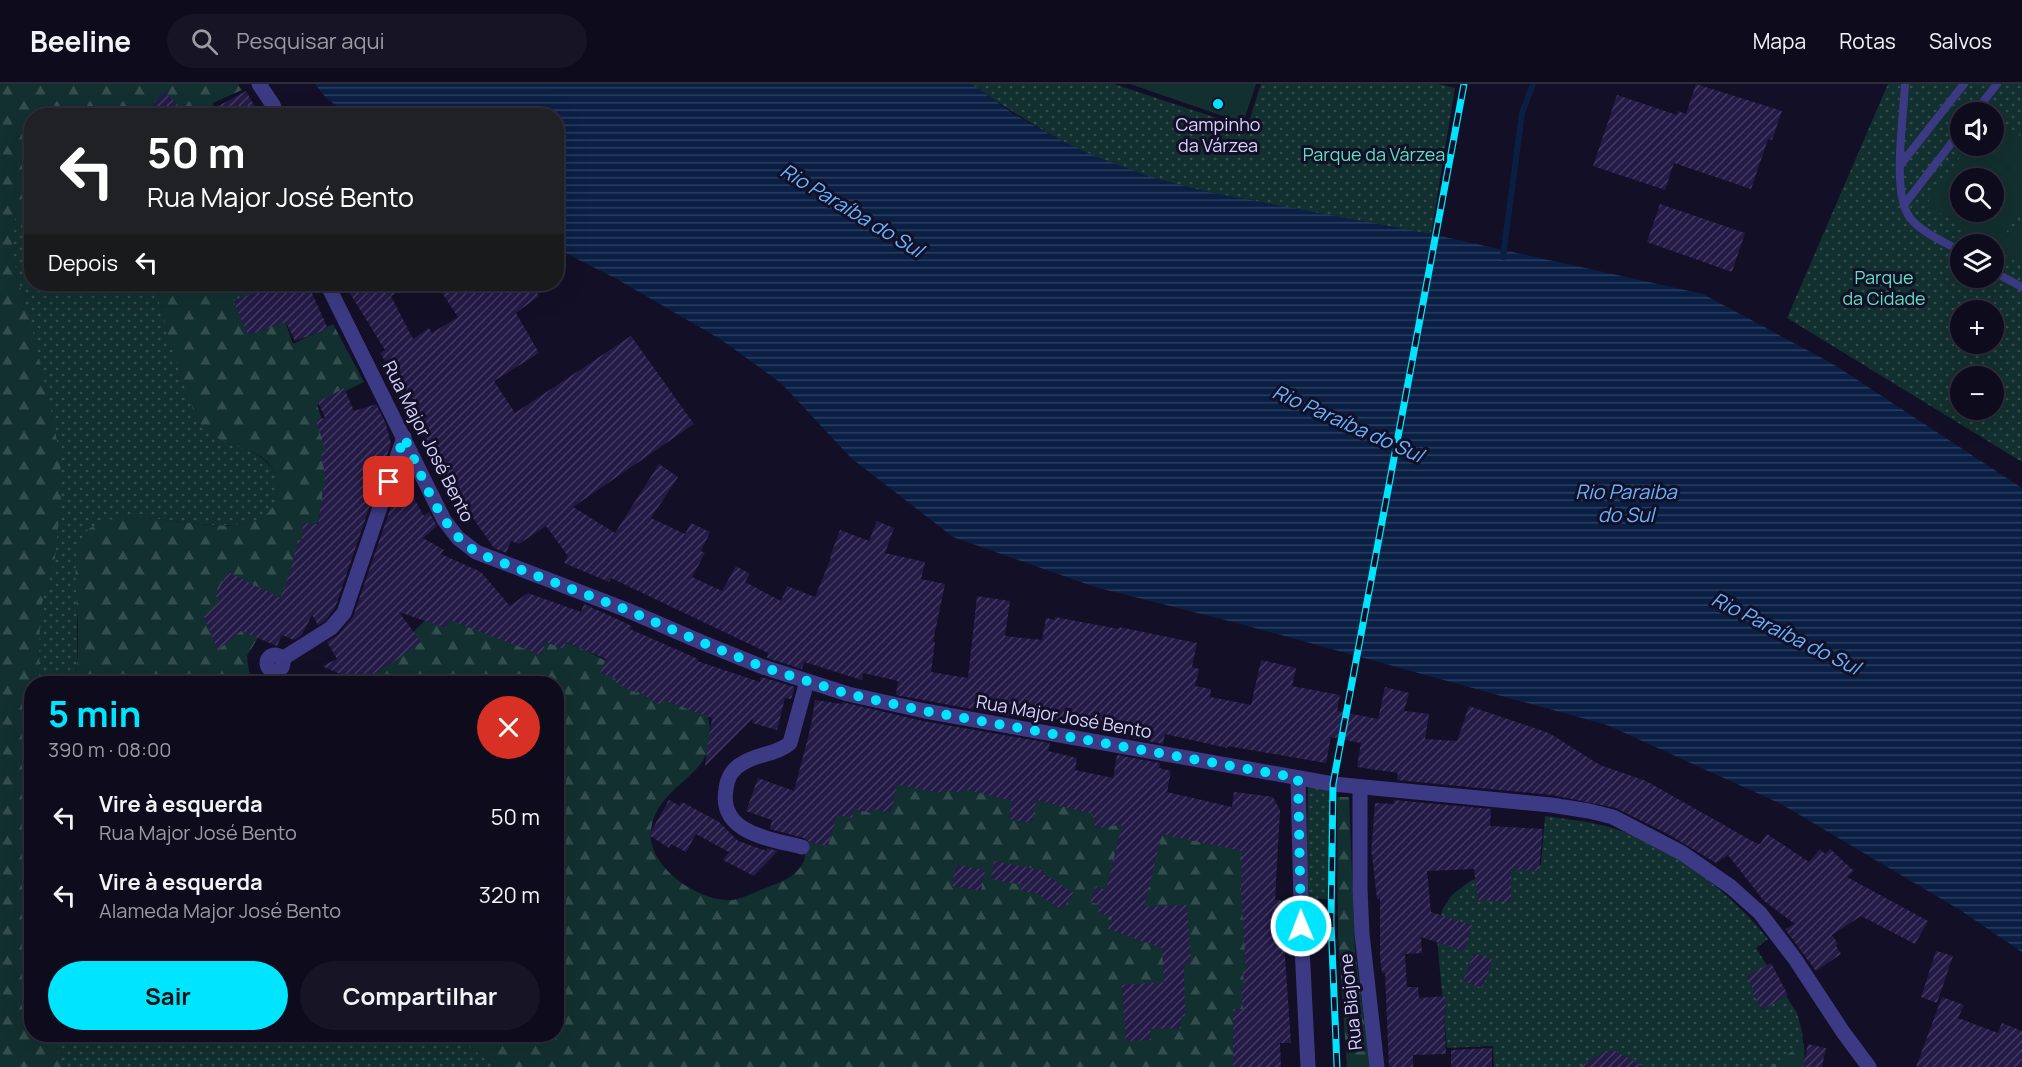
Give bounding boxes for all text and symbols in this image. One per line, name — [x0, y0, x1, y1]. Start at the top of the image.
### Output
search box — [167, 14, 587, 68]
text: Beeline — [30, 22, 131, 60]
icon: search — [188, 25, 221, 58]
text: Pesquisar aqui — [236, 26, 385, 56]
text: Mapa — [1753, 27, 1806, 55]
text: Rotas — [1839, 27, 1896, 55]
text: Salvos — [1929, 27, 1992, 55]
marker: Campinho da Várzea — [1211, 97, 1225, 111]
map controls — [1950, 102, 2004, 420]
button: sound — [1950, 102, 2004, 156]
place label: Campinho da Várzea — [1175, 112, 1261, 157]
text: 50 m — [147, 123, 245, 181]
icon: left — [48, 132, 126, 210]
park label: Parque da Várzea — [1303, 142, 1445, 166]
water label: Rio Paraíba do Sul — [776, 157, 930, 264]
button: search — [1950, 168, 2004, 222]
text: Rua Major José Bento — [147, 178, 414, 215]
button: layers — [1950, 234, 2004, 288]
icon: left — [130, 246, 163, 279]
text: Depois — [48, 248, 118, 278]
park label: Parque da Cidade — [1842, 265, 1926, 310]
button: + — [1950, 300, 2004, 354]
street label: Rua Major José Bento — [378, 356, 480, 526]
button: − — [1950, 366, 2004, 420]
water label: Rio Paraíba do Sul — [1269, 378, 1430, 469]
pin — [363, 456, 414, 507]
icon: arrive — [372, 465, 405, 498]
water label: Rio Paraiba do Sul — [1575, 478, 1678, 528]
water label: Rio Paraíba do Sul — [1707, 585, 1867, 682]
text: 5 min — [48, 689, 141, 738]
street label: Rua Major José Bento — [974, 689, 1154, 743]
button: close — [477, 696, 540, 759]
text: 390 m · 08:00 — [48, 736, 171, 763]
text: Vire à esquerda — [99, 789, 263, 819]
icon: left — [48, 801, 81, 834]
text: 50 m — [491, 802, 540, 832]
text: Rua Major José Bento — [99, 819, 297, 846]
text: Vire à esquerda — [99, 867, 263, 897]
icon: left — [48, 879, 81, 912]
text: 320 m — [479, 880, 540, 910]
position arrow — [1269, 894, 1333, 958]
text: Alameda Major José Bento — [99, 897, 341, 924]
street label: Rua Biajone — [1333, 952, 1367, 1052]
button: Sair — [48, 961, 288, 1030]
button: Compartilhar — [300, 961, 540, 1030]

